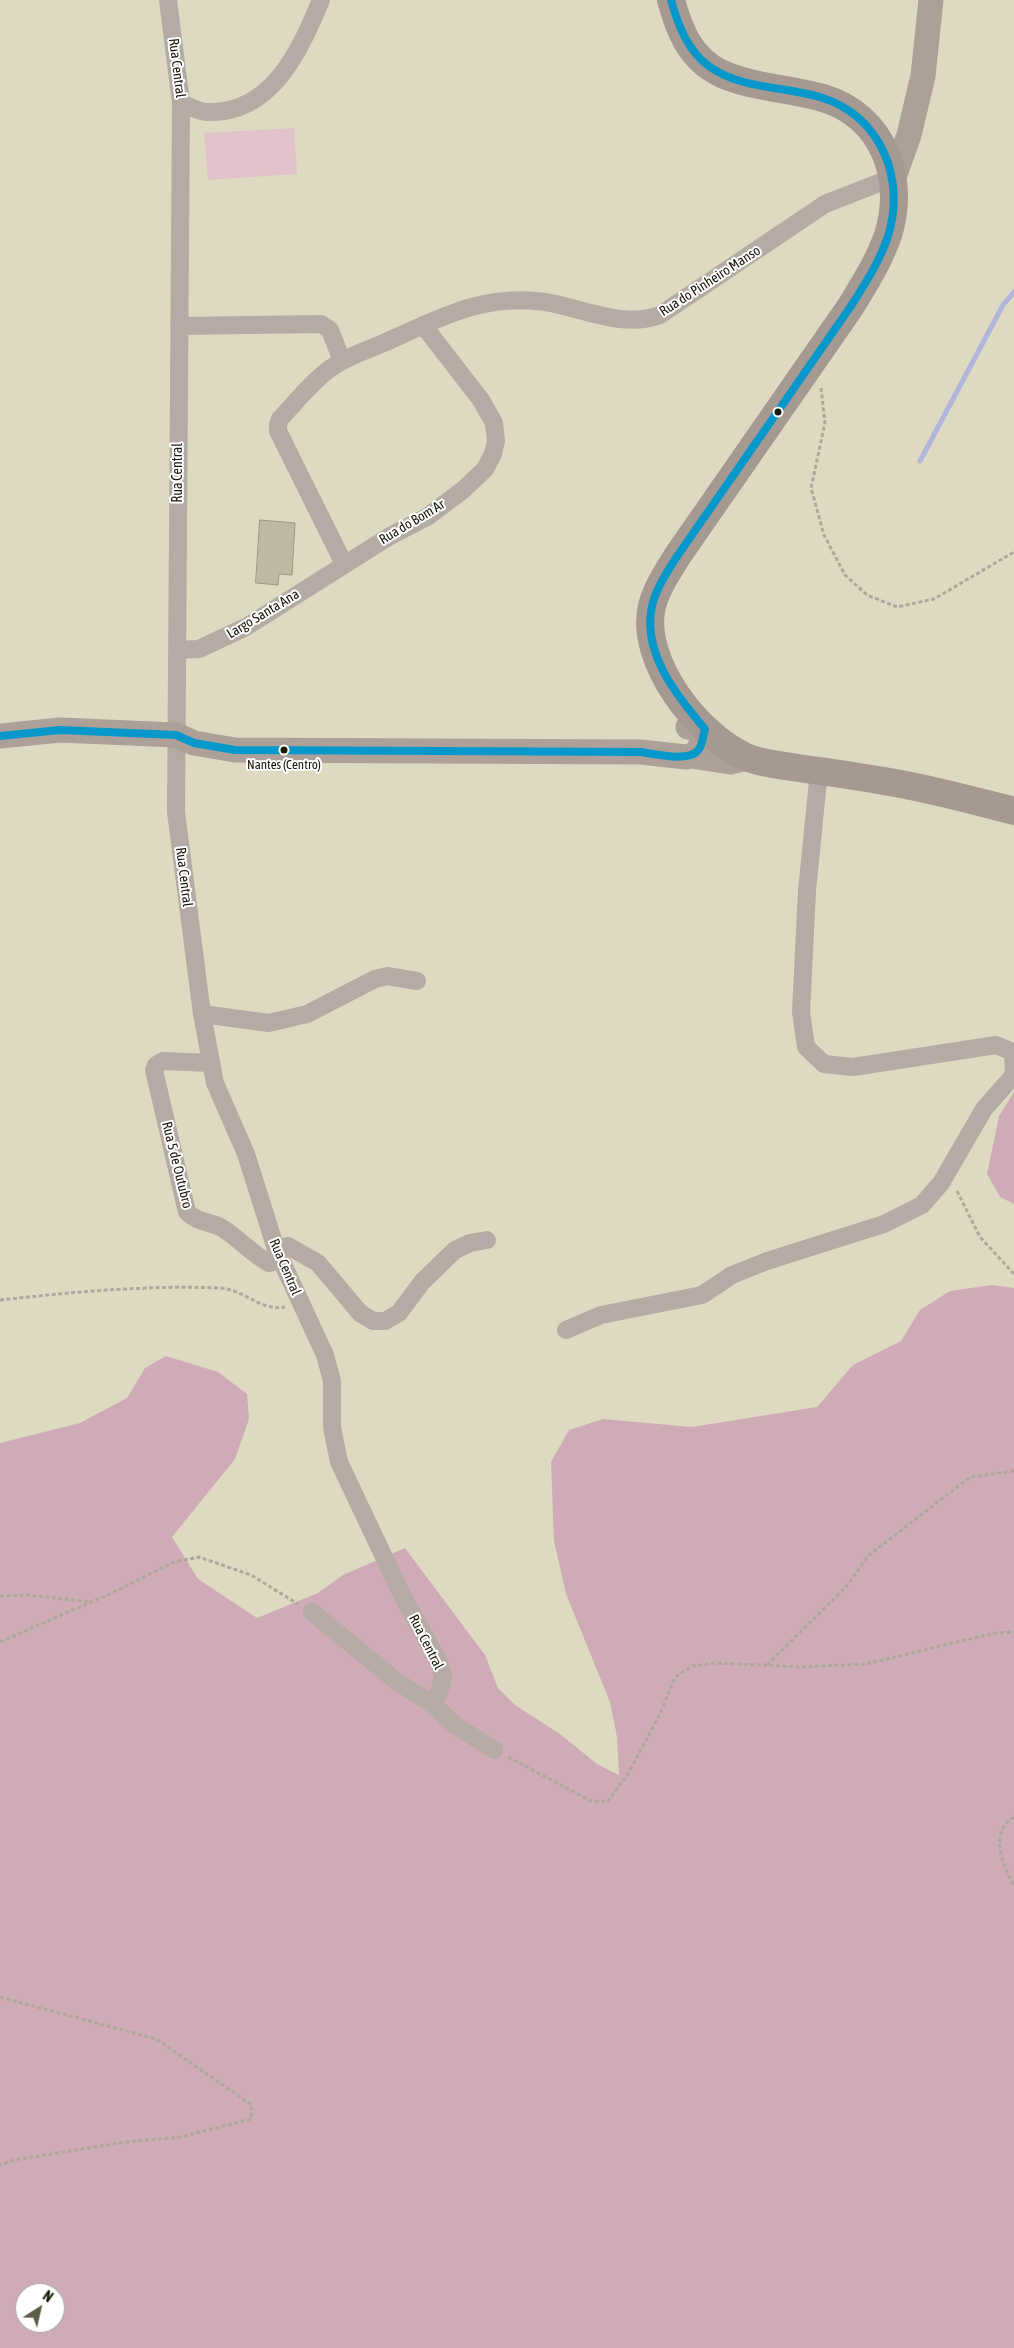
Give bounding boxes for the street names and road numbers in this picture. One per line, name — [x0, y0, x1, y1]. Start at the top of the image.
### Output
street label: Rua Central — [165, 37, 189, 99]
street label: Rua do Pinheiro Manso — [656, 242, 764, 320]
street label: Rua Central — [170, 443, 186, 503]
street label: Rua do Bom Ar — [376, 496, 448, 548]
street label: Largo Santa Ana — [224, 586, 302, 642]
street label: Rua Central — [172, 846, 196, 908]
street label: Rua 5 de Outubro — [158, 1120, 196, 1210]
street label: Rua Central — [266, 1236, 304, 1298]
street label: Rua Central — [405, 1612, 447, 1672]

